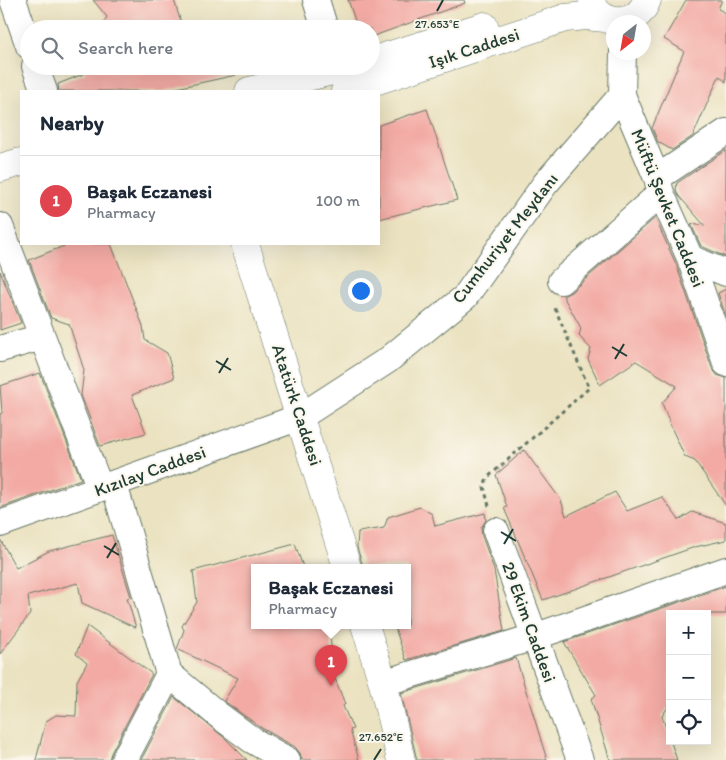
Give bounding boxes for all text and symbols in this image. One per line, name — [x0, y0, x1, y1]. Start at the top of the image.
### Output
north arrow — [606, 15, 651, 60]
text: 27.653°E — [415, 17, 460, 31]
search box — [20, 20, 380, 75]
street label: Işık Caddesi — [426, 23, 522, 73]
icon: search — [38, 34, 66, 62]
text: Search here — [78, 36, 173, 59]
text: Nearby — [40, 110, 104, 135]
street label: Müftü Şevket Caddesi — [626, 126, 710, 290]
street label: Cumhuriyet Meydanı — [447, 168, 563, 308]
text: Başak Eczanesi — [87, 180, 212, 203]
text: 1 — [52, 191, 60, 210]
text: 100 m — [316, 191, 360, 210]
text: Pharmacy — [87, 203, 155, 222]
your location — [348, 278, 374, 304]
street label: Atatürk Caddesi — [267, 342, 327, 468]
street label: Kızılay Caddesi — [91, 441, 209, 501]
street label: 29 Ekim Caddesi — [497, 559, 561, 685]
popup — [251, 564, 411, 629]
text: Başak Eczanesi — [268, 576, 394, 599]
text: Pharmacy — [268, 599, 337, 618]
map controls — [666, 610, 711, 745]
button: + — [666, 610, 711, 655]
pin: 1 — [315, 645, 347, 686]
button: − — [666, 655, 711, 700]
button: locate — [666, 700, 711, 745]
text: 27.652°E — [359, 730, 404, 744]

